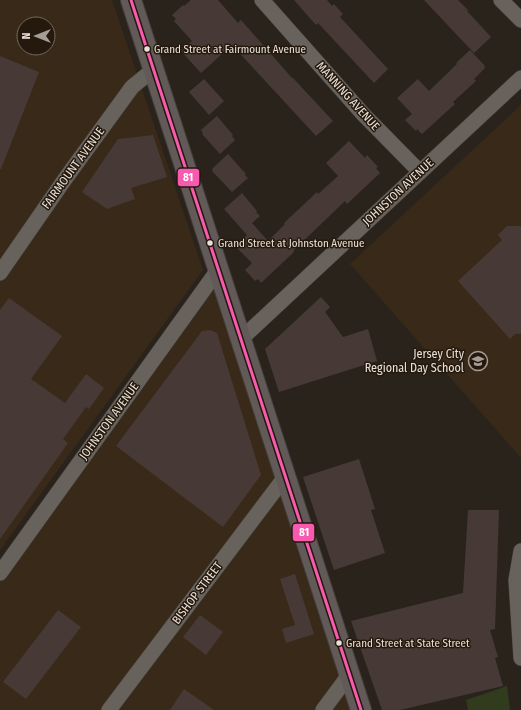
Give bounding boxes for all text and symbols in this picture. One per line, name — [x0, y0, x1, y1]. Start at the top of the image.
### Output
north arrow — [16, 16, 56, 56]
text: N — [20, 33, 33, 39]
place label: Grand Street at Fairmount Avenue — [154, 43, 306, 56]
marker: Grand Street at Fairmount Avenue — [142, 44, 152, 54]
street label: MANNING AVENUE — [314, 59, 383, 133]
street label: FAIRMOUNT AVENUE — [39, 124, 107, 211]
street label: JOHNSTON AVENUE — [360, 155, 437, 228]
line badge: 81 — [177, 168, 200, 187]
text: 81 — [183, 171, 193, 184]
place label: Grand Street at Johnston Avenue — [218, 237, 364, 250]
marker: Grand Street at Johnston Avenue — [205, 238, 215, 248]
place label: Jersey City Regional Day School — [365, 347, 465, 375]
school or university icon: Jersey City Regional Day School — [467, 350, 489, 372]
street label: JOHNSTON AVENUE — [76, 380, 142, 462]
line badge: 81 — [292, 523, 315, 542]
text: 81 — [299, 526, 309, 539]
street label: BISHOP STREET — [169, 559, 225, 627]
place label: Grand Street at State Street — [346, 637, 470, 650]
marker: Grand Street at State Street — [334, 638, 344, 648]

